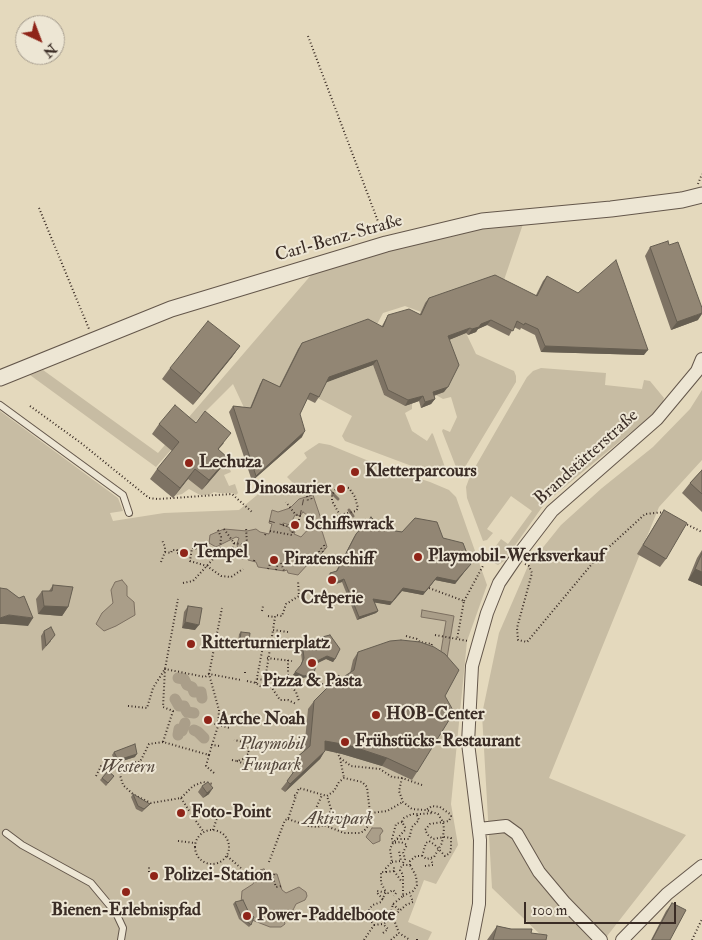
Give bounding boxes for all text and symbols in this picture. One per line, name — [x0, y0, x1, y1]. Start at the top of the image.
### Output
north arrow — [15, 15, 65, 65]
text: N — [40, 40, 60, 61]
street label: Carl-Benz-Straße — [273, 210, 405, 268]
street label: Brandstätterstraße — [531, 406, 643, 510]
place label: Lechuza — [199, 452, 262, 474]
marker: Lechuza — [183, 457, 195, 469]
place label: Kletterparcours — [365, 461, 477, 483]
marker: Kletterparcours — [349, 466, 361, 478]
place label: Dinosaurier — [245, 478, 331, 500]
marker: Dinosaurier — [335, 483, 347, 495]
place label: Schiffswrack — [305, 514, 394, 536]
marker: Schiffswrack — [289, 519, 301, 531]
place label: Tempel — [194, 542, 248, 564]
place label: Playmobil-Werksverkauf — [428, 546, 605, 568]
marker: Tempel — [178, 547, 190, 559]
place label: Piratenschiff — [284, 549, 374, 571]
marker: Playmobil-Werksverkauf — [412, 551, 424, 563]
marker: Piratenschiff — [268, 554, 280, 566]
marker: Crêperie — [326, 574, 338, 586]
place label: Crêperie — [301, 588, 363, 610]
place label: Ritterturnierplatz — [201, 633, 330, 655]
marker: Ritterturnierplatz — [185, 638, 197, 650]
marker: Pizza & Pasta — [306, 657, 318, 669]
place label: Pizza & Pasta — [262, 671, 362, 693]
place label: HOB-Center — [386, 704, 484, 726]
place label: Arche Noah — [218, 709, 305, 731]
marker: HOB-Center — [370, 709, 382, 721]
marker: Arche Noah — [202, 714, 214, 726]
place label: Frühstücks-Restaurant — [355, 731, 520, 753]
park label: Playmobil Funpark — [239, 734, 305, 776]
marker: Frühstücks-Restaurant — [339, 736, 351, 748]
park label: Western — [101, 757, 155, 779]
place label: Foto-Point — [191, 802, 271, 824]
marker: Foto-Point — [175, 807, 187, 819]
park label: Aktivpark — [303, 809, 373, 831]
place label: Polizei-Station — [164, 865, 272, 887]
marker: Polizei-Station — [148, 870, 160, 882]
marker: Bienen-Erlebnispfad — [120, 886, 132, 898]
scale bar — [527, 892, 680, 924]
place label: Bienen-Erlebnispfad — [51, 900, 201, 922]
text: 100 m — [532, 901, 567, 920]
place label: Power-Paddelboote — [257, 905, 395, 927]
marker: Power-Paddelboote — [241, 910, 253, 922]

